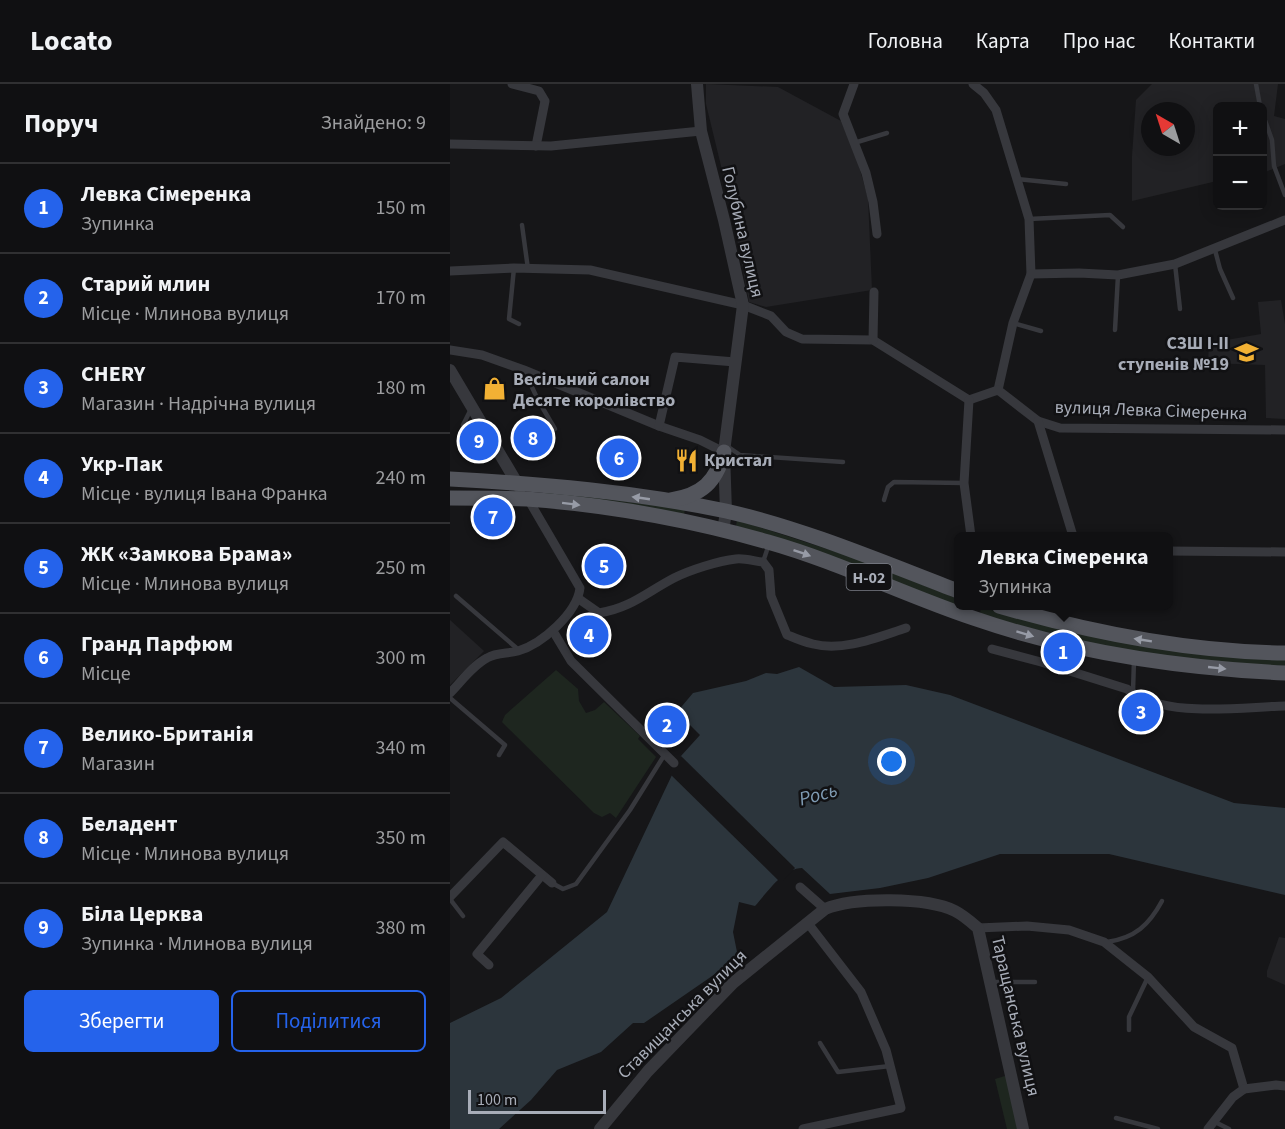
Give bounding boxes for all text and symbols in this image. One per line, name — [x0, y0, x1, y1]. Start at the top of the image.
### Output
text: Locato — [30, 21, 112, 61]
text: Головна — [868, 26, 943, 56]
text: Карта — [976, 26, 1030, 56]
text: Про нас — [1063, 26, 1135, 56]
text: Контакти — [1168, 26, 1255, 56]
north arrow — [1141, 102, 1195, 156]
map controls — [1213, 102, 1267, 210]
button: + — [1213, 102, 1267, 156]
text: Поруч — [24, 105, 98, 142]
text: Знайдено: 9 — [321, 109, 426, 137]
button: − — [1213, 156, 1267, 210]
street label: Голубина вулиця — [715, 164, 770, 300]
text: Левка Сімеренка — [81, 178, 251, 210]
text: 1 — [38, 194, 49, 222]
text: 150 m — [376, 194, 426, 222]
text: Зупинка — [81, 210, 154, 238]
text: Старий млин — [81, 268, 210, 300]
text: 2 — [38, 284, 49, 312]
text: 170 m — [376, 284, 426, 312]
text: Місце · Млинова вулиця — [81, 300, 289, 328]
place label: СЗШ I-II ступенів №19 — [1118, 331, 1229, 377]
school or university icon: СЗШ I-II ступенів №19 — [1234, 340, 1260, 366]
text: CHERY — [81, 358, 145, 390]
place label: Весільний салон Десяте королівство — [513, 367, 675, 413]
text: 3 — [38, 374, 49, 402]
text: 180 m — [376, 374, 426, 402]
shop icon: Весільний салон Десяте королівство — [482, 376, 508, 402]
text: Магазин · Надрічна вулиця — [81, 390, 316, 418]
street label: вулиця Левка Сімеренка — [1054, 395, 1248, 426]
pin: 8 — [514, 416, 553, 460]
pin: 9 — [459, 418, 498, 464]
pin: 6 — [600, 436, 638, 481]
restaurant icon: Кристал — [673, 447, 699, 473]
text: Укр-Пак — [81, 448, 163, 480]
place label: Кристал — [704, 448, 772, 473]
text: 4 — [38, 464, 49, 492]
text: 240 m — [376, 464, 426, 492]
text: Місце · вулиця Івана Франка — [81, 480, 328, 508]
one-way arrow — [632, 493, 651, 502]
pin: 7 — [474, 494, 513, 540]
one-way arrow — [562, 500, 581, 509]
popup — [954, 532, 1173, 610]
text: ЖК «Замкова Брама» — [81, 538, 292, 570]
text: Левка Сімеренка — [978, 541, 1149, 573]
pin: 5 — [584, 544, 624, 588]
one-way arrow — [794, 549, 812, 559]
text: 5 — [38, 554, 49, 582]
text: 250 m — [376, 554, 426, 582]
road number: Н-02 — [846, 564, 892, 590]
text: Місце · Млинова вулиця — [81, 570, 289, 598]
text: Зупинка — [978, 573, 1052, 601]
pin: 4 — [570, 612, 608, 658]
text: Гранд Парфюм — [81, 628, 233, 660]
one-way arrow — [1016, 630, 1034, 639]
pin: 1 — [1044, 630, 1082, 674]
one-way arrow — [1134, 635, 1153, 644]
text: 6 — [38, 644, 49, 672]
text: 300 m — [376, 644, 426, 672]
text: Місце — [81, 660, 131, 688]
one-way arrow — [1207, 664, 1226, 673]
pin: 3 — [1122, 690, 1160, 734]
pin: 2 — [648, 702, 686, 748]
text: Велико-Британія — [81, 718, 254, 750]
text: 7 — [38, 734, 49, 762]
text: 340 m — [376, 734, 426, 762]
your location — [877, 747, 906, 776]
text: Магазин — [81, 750, 155, 778]
water label: Рось — [796, 776, 841, 814]
text: Беладент — [81, 808, 178, 840]
text: 8 — [38, 824, 49, 852]
text: 350 m — [376, 824, 426, 852]
text: Місце · Млинова вулиця — [81, 840, 289, 868]
text: Біла Церква — [81, 898, 203, 930]
text: 9 — [38, 914, 49, 942]
text: 380 m — [376, 914, 426, 942]
text: Зупинка · Млинова вулиця — [81, 930, 313, 958]
street label: Таращанська вулиця — [985, 933, 1046, 1099]
street label: Ставищанська вулиця — [612, 944, 753, 1085]
button: Зберегти — [24, 990, 219, 1052]
button: Поділитися — [231, 990, 426, 1052]
scale bar — [468, 1087, 606, 1114]
text: 100 m — [477, 1089, 517, 1111]

